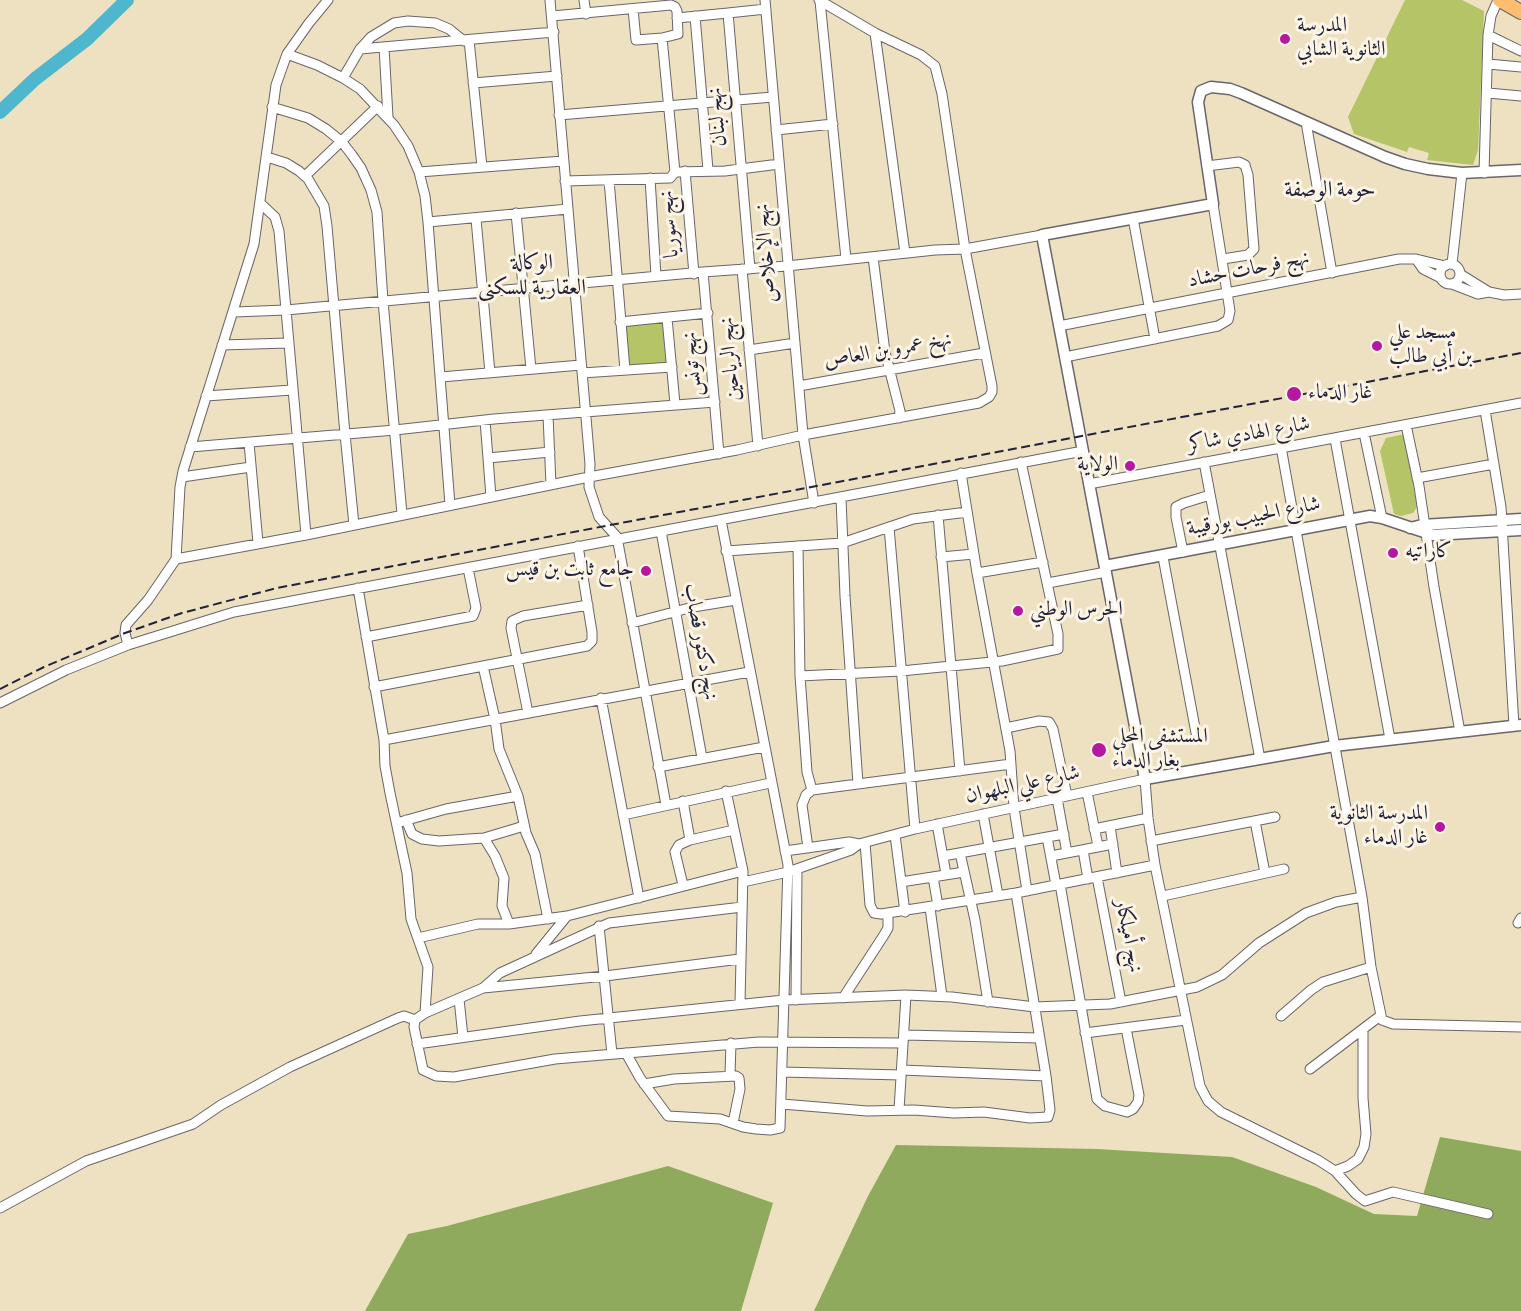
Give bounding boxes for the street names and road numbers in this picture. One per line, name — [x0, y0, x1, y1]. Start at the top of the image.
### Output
street label: نهج لبنان — [704, 86, 734, 148]
street label: نهج سوريا — [655, 189, 687, 259]
street label: نهج الإخلاص — [751, 202, 785, 304]
street label: نهج فرحات حشاد — [1186, 247, 1312, 295]
street label: نهج الرياحين — [716, 316, 748, 402]
street label: نهخ عمرو بن العاص — [822, 328, 954, 376]
street label: نهج تونس — [679, 331, 709, 397]
street label: شارع الهادي شاكر — [1186, 413, 1312, 459]
street label: شارع الحبيب بورقيبة — [1185, 493, 1323, 543]
street label: نهج دكتور قصاب — [676, 581, 722, 703]
street label: شارع علي البلهوان — [963, 762, 1083, 810]
street label: نهج أميلكار — [1108, 897, 1146, 975]

